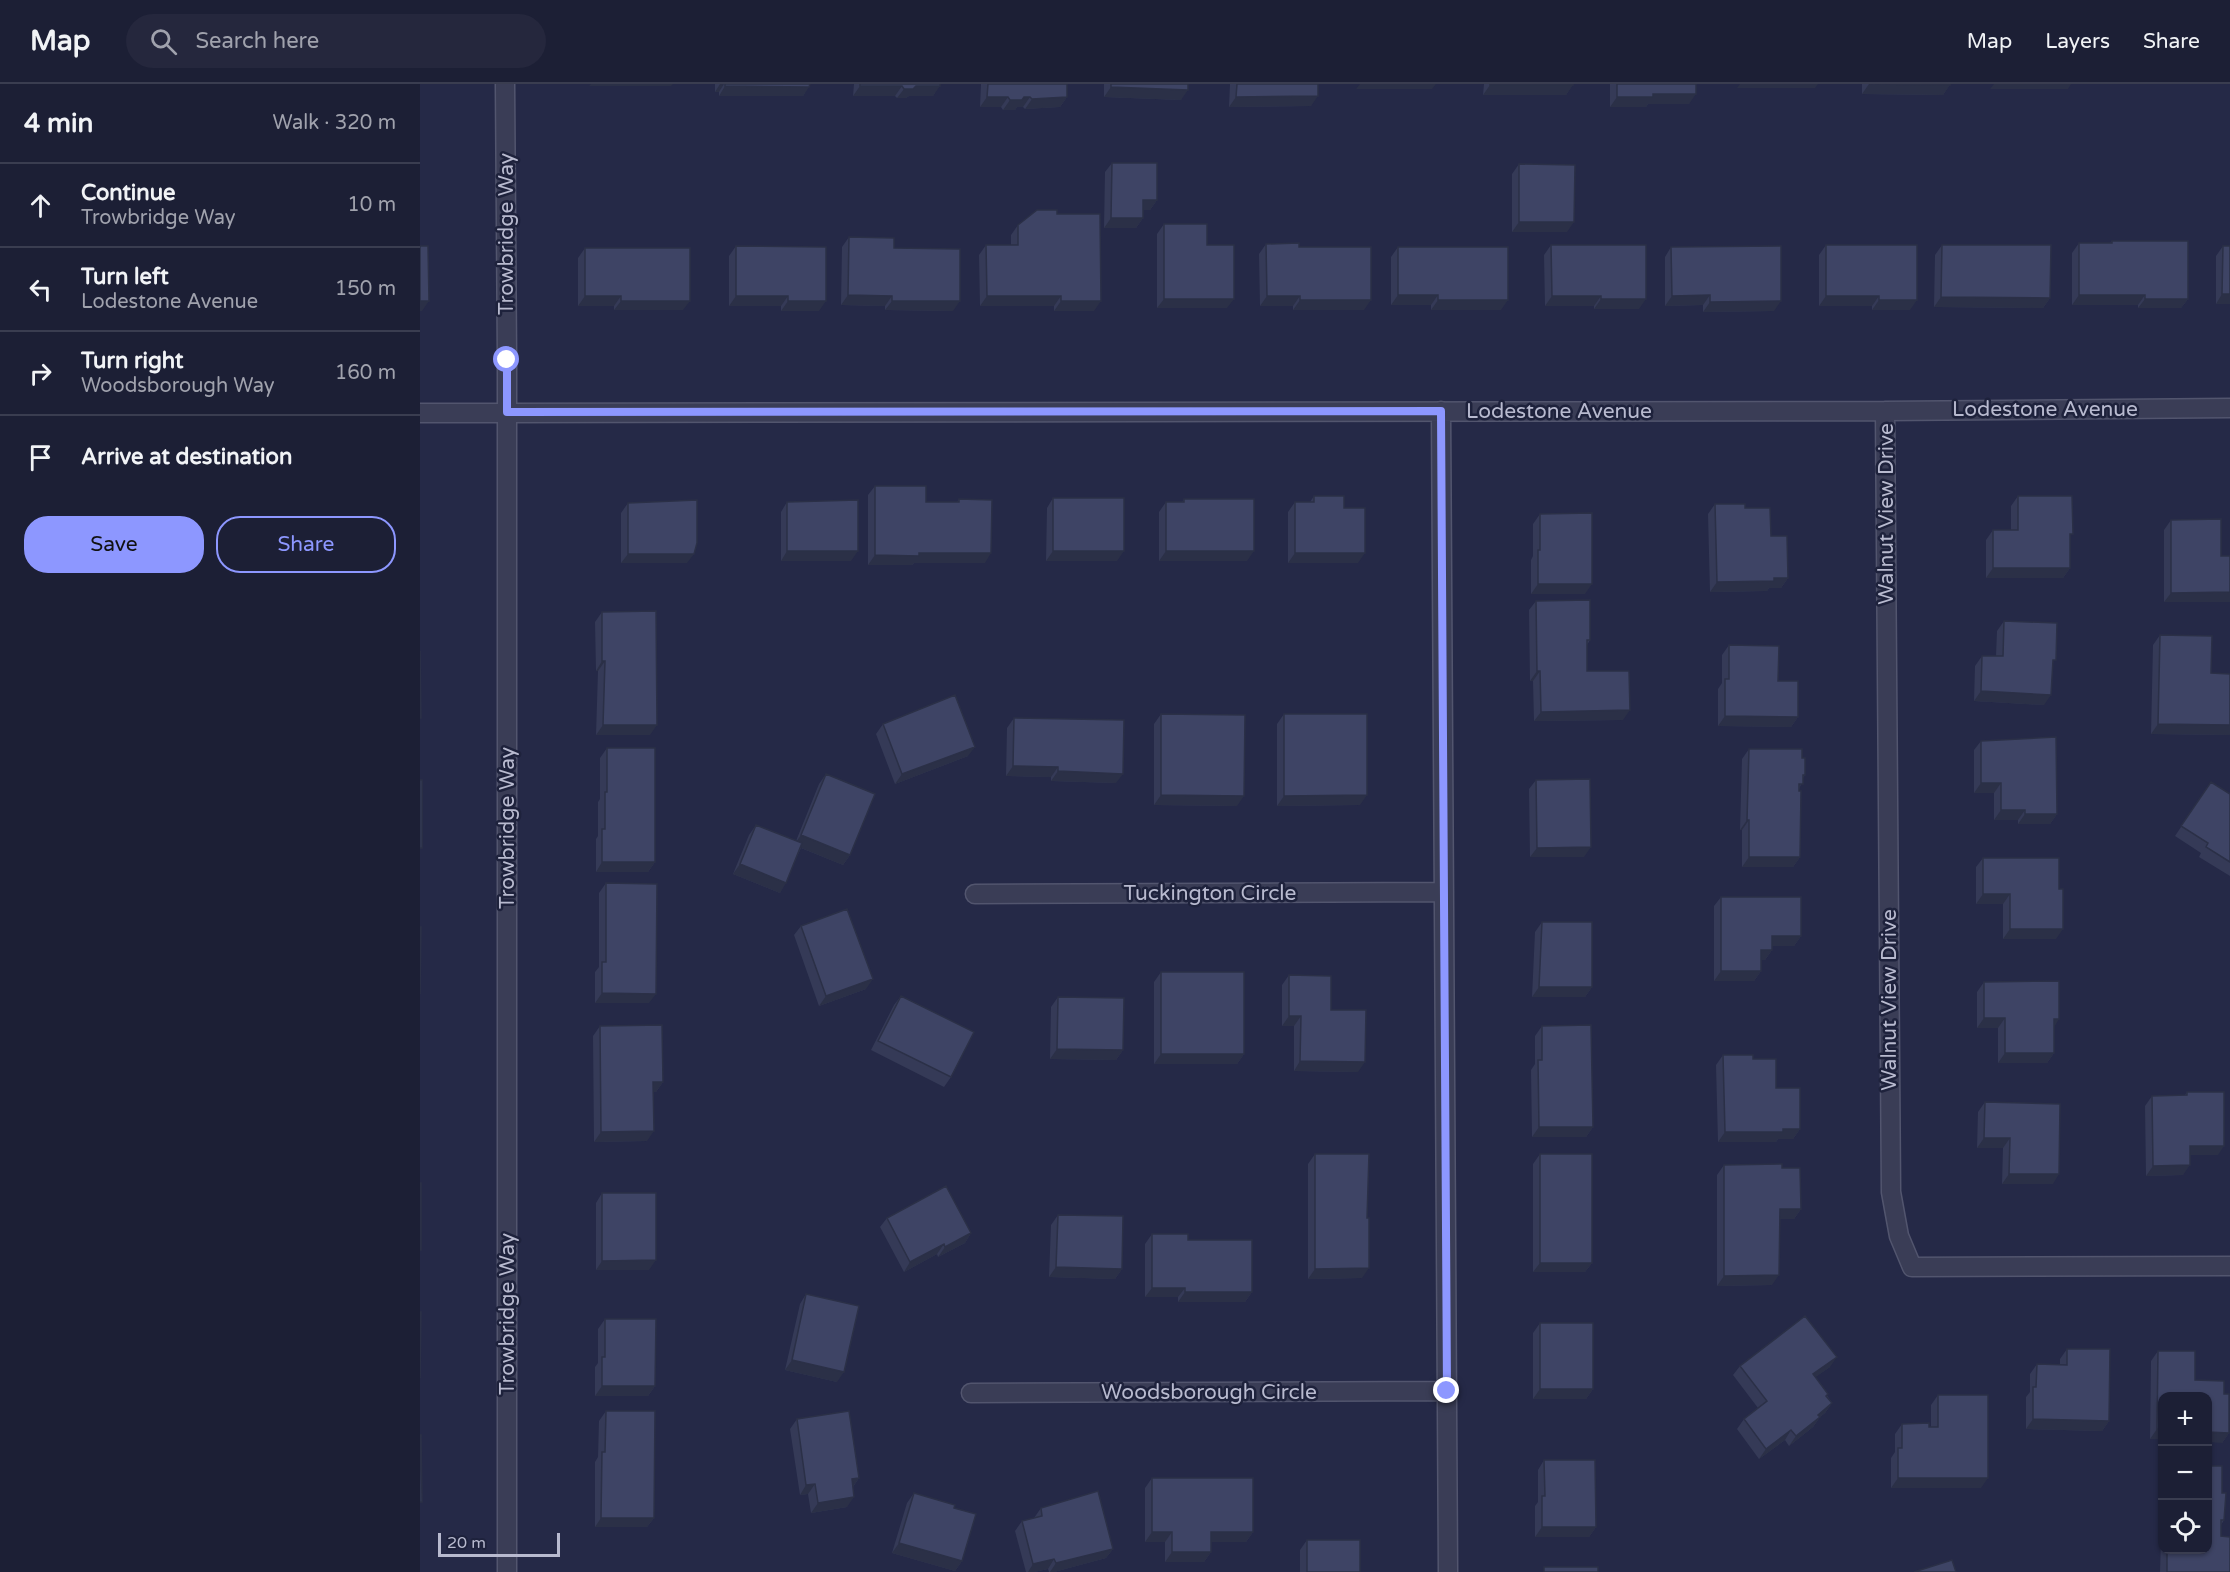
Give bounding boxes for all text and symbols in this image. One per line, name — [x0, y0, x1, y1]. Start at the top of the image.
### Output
search box — [126, 14, 546, 68]
text: Map — [30, 24, 90, 58]
icon: search — [147, 25, 180, 58]
text: Search here — [195, 28, 319, 54]
text: Map — [1967, 29, 2012, 54]
text: Layers — [2045, 29, 2110, 54]
text: Share — [2143, 29, 2200, 54]
text: 4 min — [24, 108, 93, 139]
text: Walk · 320 m — [273, 111, 396, 135]
street label: Trowbridge Way — [494, 153, 519, 315]
text: Continue — [81, 180, 176, 206]
icon: ahead — [24, 189, 57, 222]
text: 10 m — [347, 193, 396, 217]
text: Trowbridge Way — [81, 206, 235, 230]
text: Turn left — [81, 264, 169, 290]
icon: left — [24, 273, 57, 306]
text: 150 m — [335, 277, 396, 301]
text: Lodestone Avenue — [81, 290, 258, 314]
route start — [493, 346, 519, 372]
text: Turn right — [81, 348, 183, 374]
icon: right — [24, 357, 57, 390]
text: 160 m — [335, 361, 396, 385]
text: Woodsborough Way — [81, 374, 275, 398]
street label: Lodestone Avenue — [1952, 397, 2138, 422]
street label: Lodestone Avenue — [1466, 399, 1652, 424]
street label: Walnut View Drive — [1874, 423, 1899, 605]
icon: arrive — [24, 441, 57, 474]
text: Arrive at destination — [81, 444, 292, 470]
button: Save — [24, 516, 204, 573]
button: Share — [216, 516, 396, 573]
street label: Trowbridge Way — [495, 747, 520, 909]
street label: Tuckington Circle — [1124, 881, 1297, 906]
street label: Walnut View Drive — [1877, 909, 1902, 1091]
street label: Trowbridge Way — [495, 1233, 520, 1395]
route end — [1433, 1377, 1459, 1403]
street label: Woodsborough Circle — [1101, 1380, 1317, 1405]
map controls — [2158, 1392, 2212, 1554]
button: + — [2158, 1392, 2212, 1446]
button: − — [2158, 1446, 2212, 1500]
button: locate — [2158, 1500, 2212, 1554]
scale bar — [438, 1530, 560, 1558]
text: 20 m — [447, 1533, 486, 1553]

